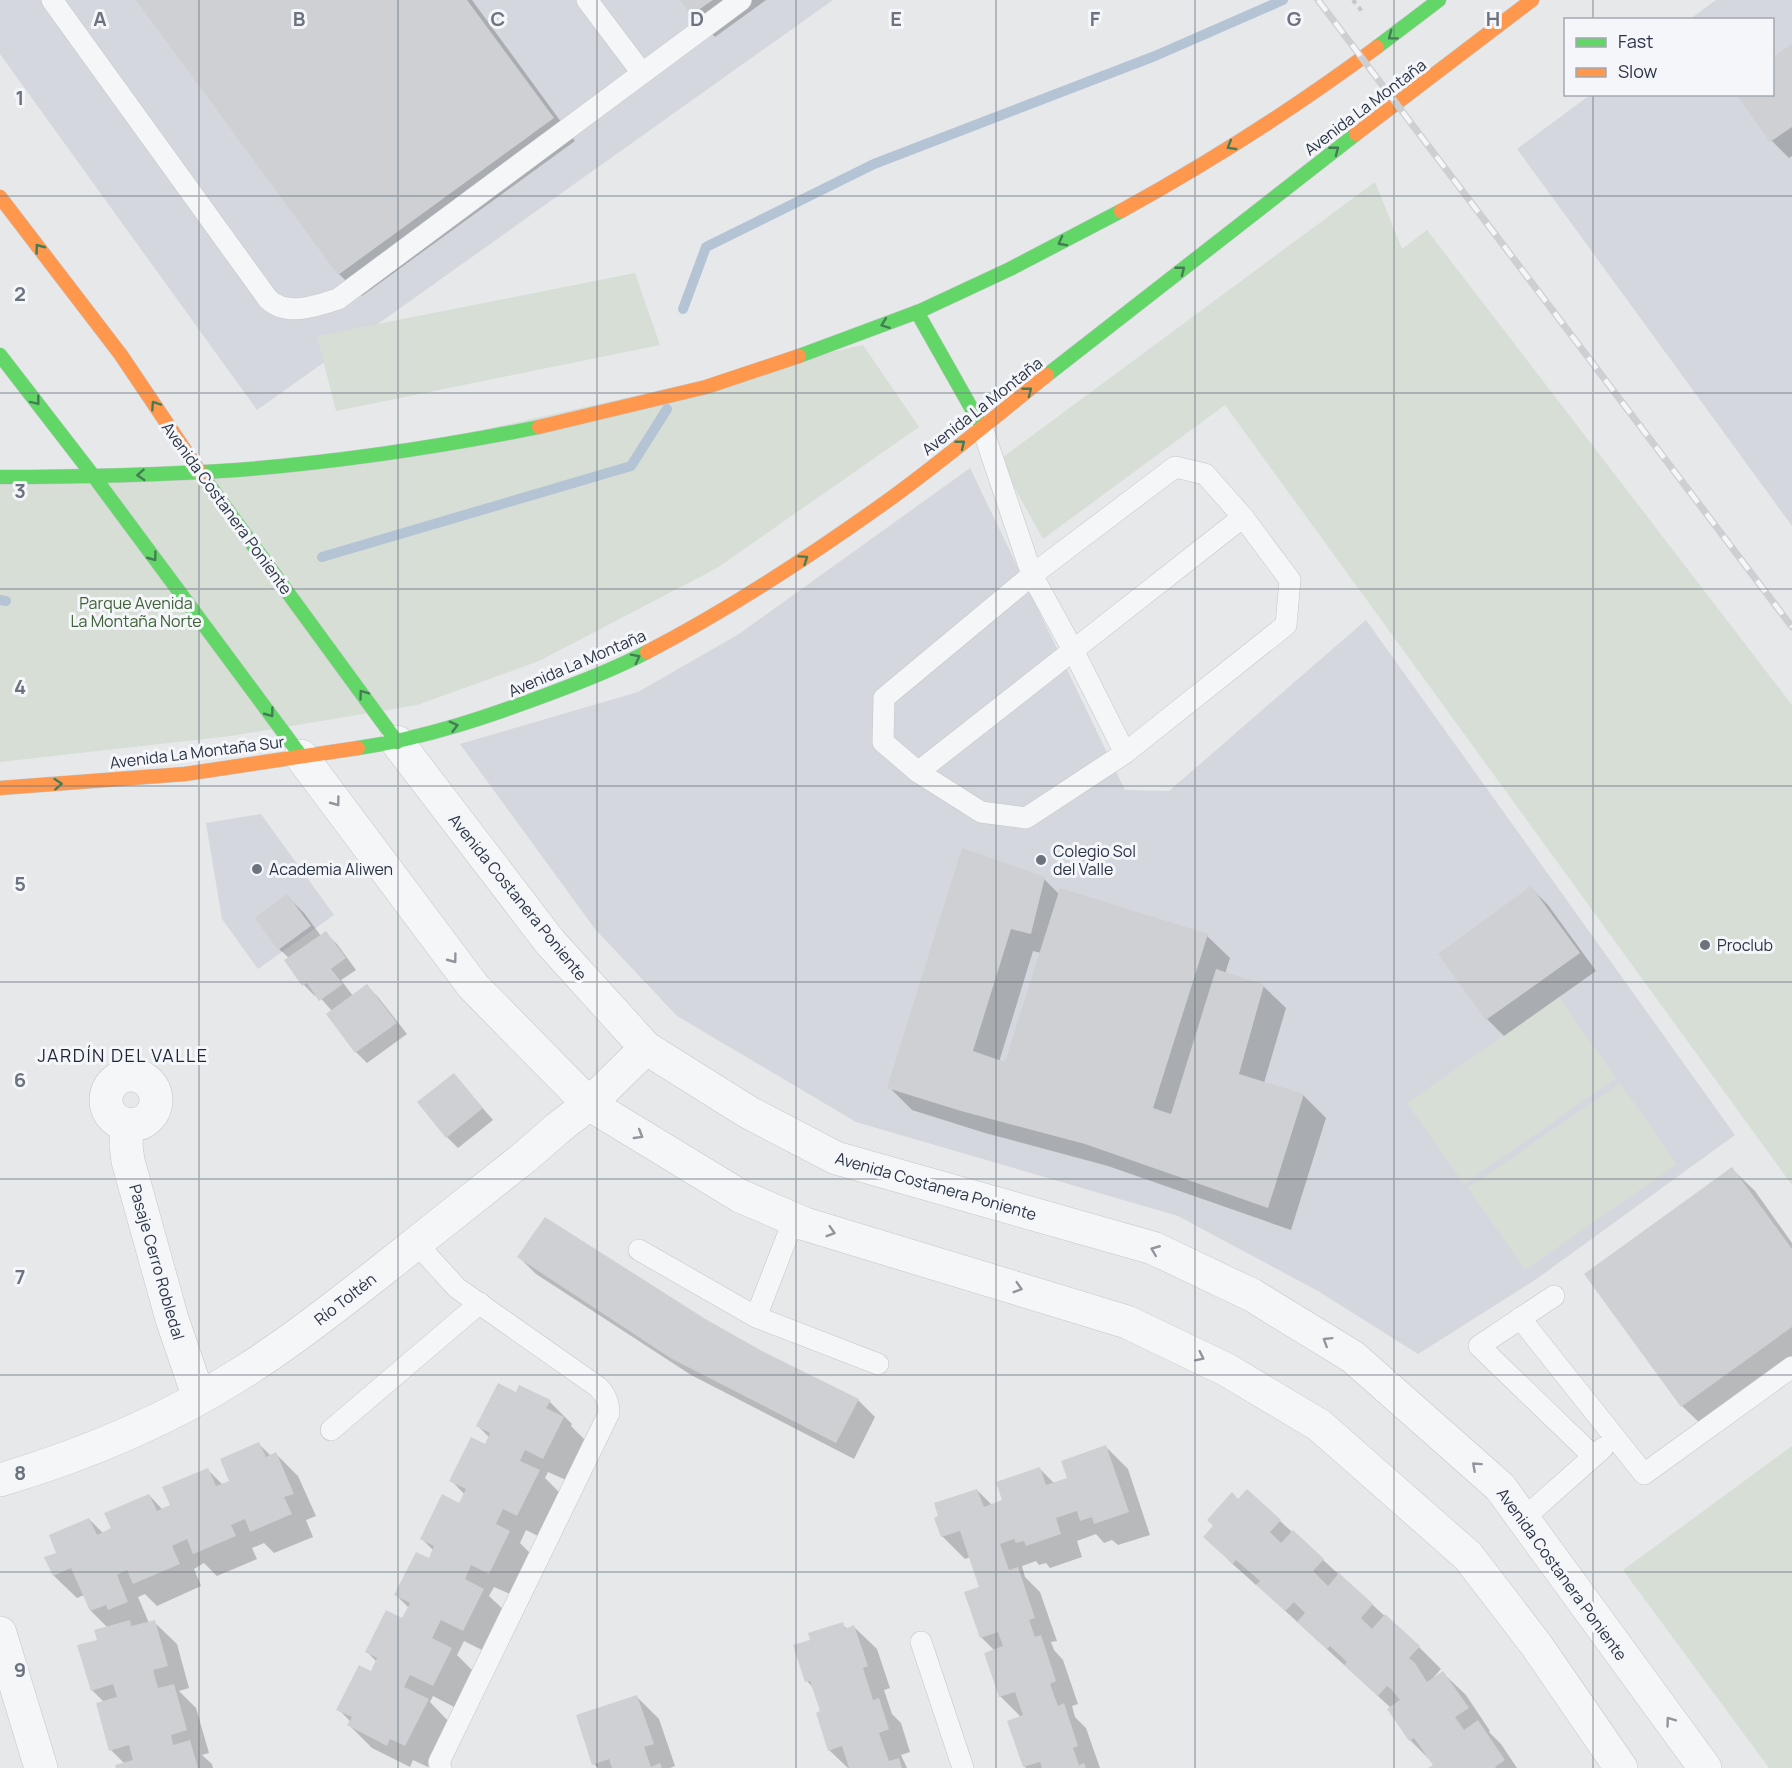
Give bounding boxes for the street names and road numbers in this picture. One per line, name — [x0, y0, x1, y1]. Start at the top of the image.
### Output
street label: Avenida La Montaña — [1299, 54, 1431, 160]
street label: Avenida La Montaña — [917, 352, 1047, 460]
street label: Avenida Costanera Poniente — [157, 417, 297, 599]
street label: Avenida La Montaña — [505, 624, 649, 702]
street label: Avenida La Montaña Sur — [108, 730, 286, 774]
street label: Avenida Costanera Poniente — [444, 809, 592, 985]
street label: Avenida Costanera Poniente — [833, 1147, 1039, 1225]
street label: Pasaje Cerro Robledal — [124, 1182, 190, 1342]
street label: Río Toltén — [309, 1268, 381, 1330]
street label: Avenida Costanera Poniente — [1492, 1483, 1632, 1665]

